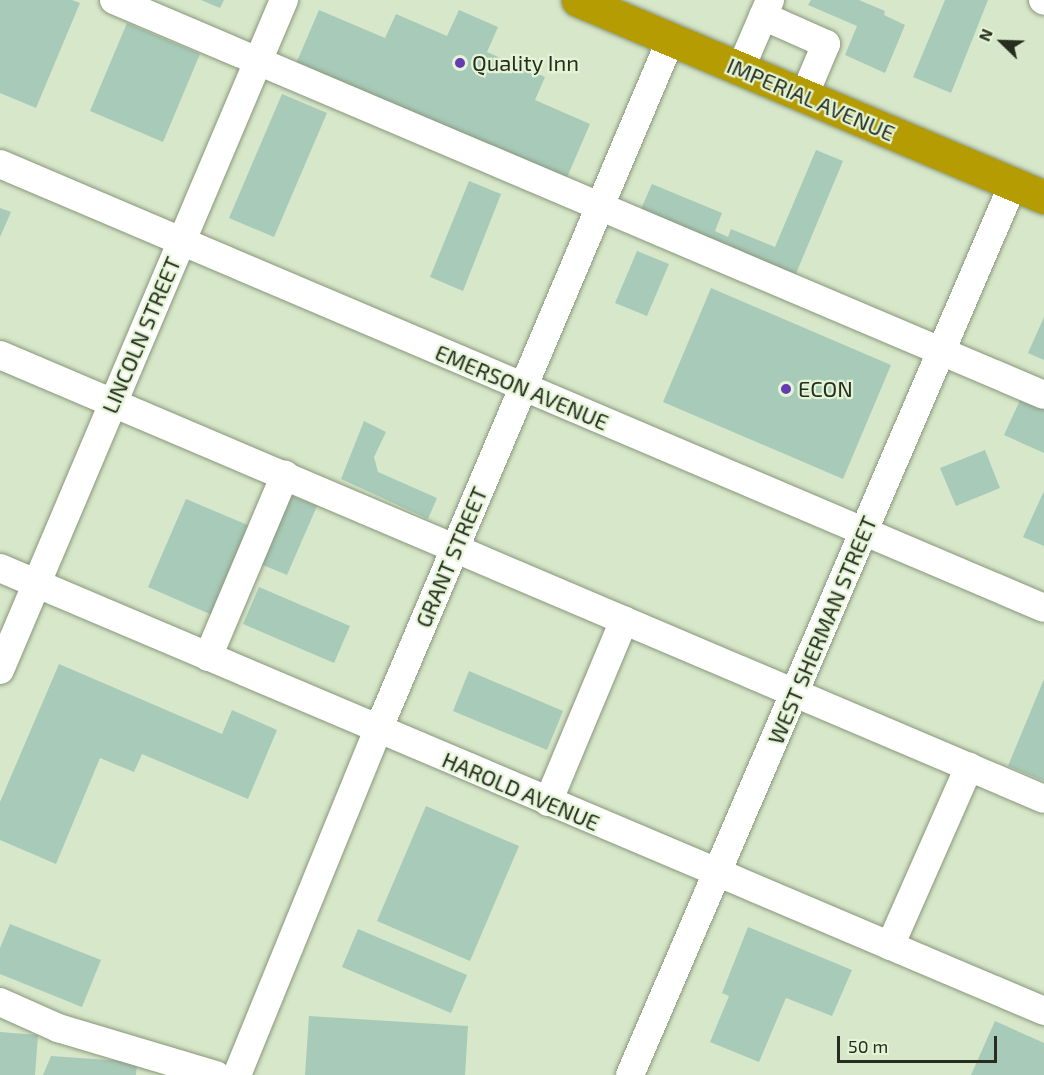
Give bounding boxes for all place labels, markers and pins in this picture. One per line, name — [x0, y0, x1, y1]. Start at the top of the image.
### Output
place label: Quality Inn — [472, 50, 580, 76]
marker: Quality Inn — [453, 56, 467, 70]
place label: ECON — [798, 376, 853, 402]
marker: ECON — [779, 382, 793, 396]

